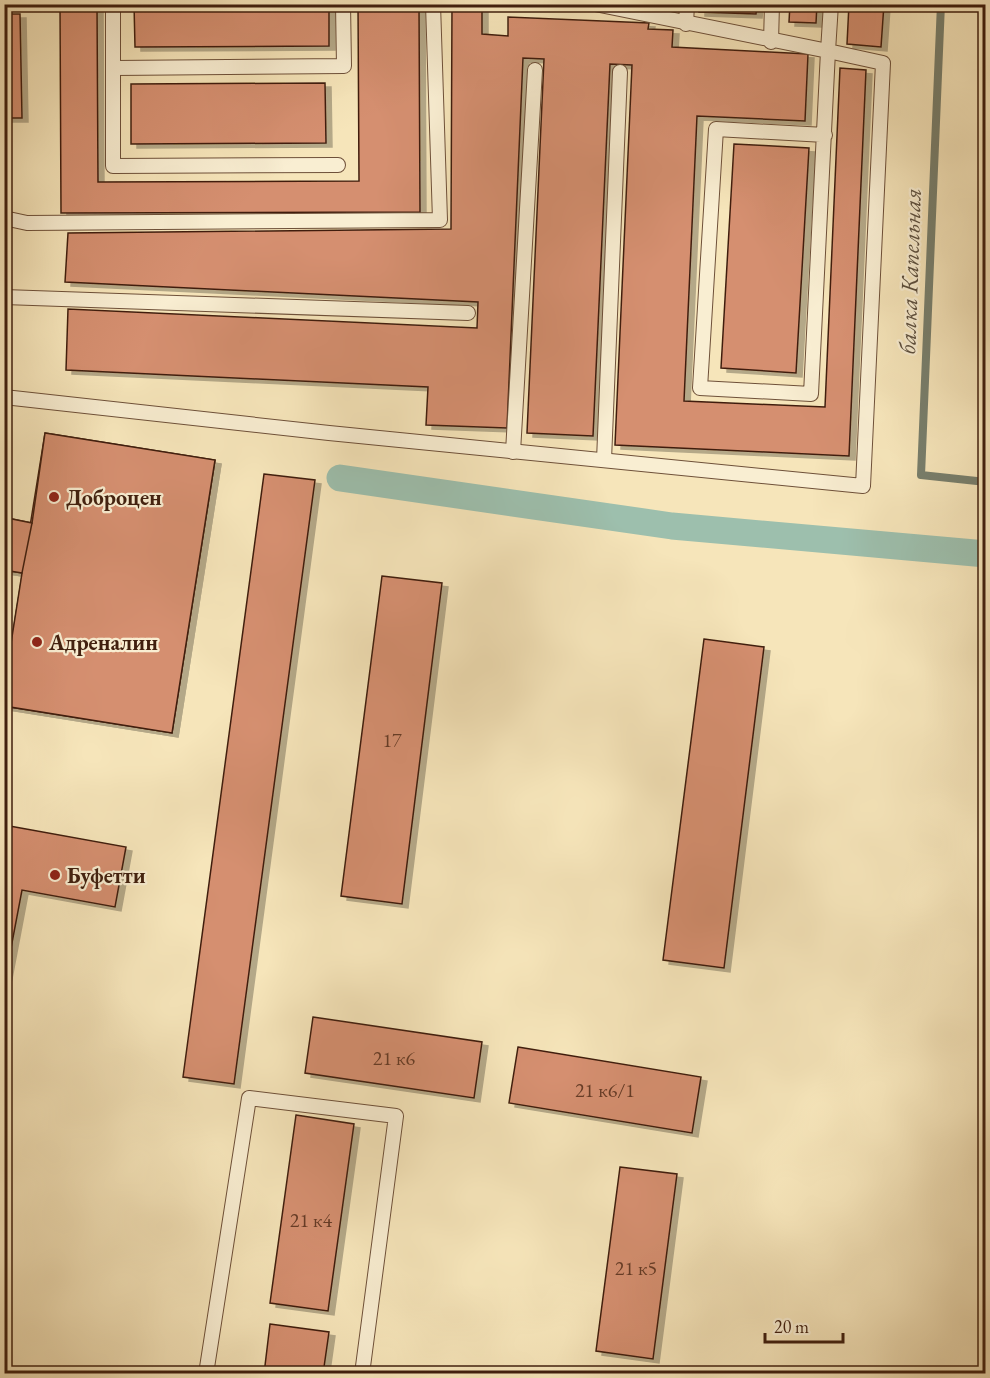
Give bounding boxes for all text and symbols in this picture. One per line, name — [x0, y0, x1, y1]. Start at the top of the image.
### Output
water label: балка Капельная — [891, 188, 928, 354]
place label: Доброцен — [66, 483, 162, 512]
marker: Доброцен — [47, 490, 61, 504]
place label: Адреналин — [48, 628, 158, 657]
marker: Адреналин — [30, 635, 44, 649]
house number: 17 — [382, 727, 402, 753]
place label: Буфетти — [67, 861, 146, 890]
marker: Буфетти — [48, 868, 62, 882]
house number: 21 к6 — [373, 1045, 416, 1071]
house number: 21 к6/1 — [575, 1077, 635, 1103]
house number: 21 к4 — [290, 1207, 333, 1233]
house number: 21 к5 — [615, 1255, 657, 1281]
scale bar — [765, 1306, 843, 1344]
text: 20 m — [774, 1315, 809, 1338]

